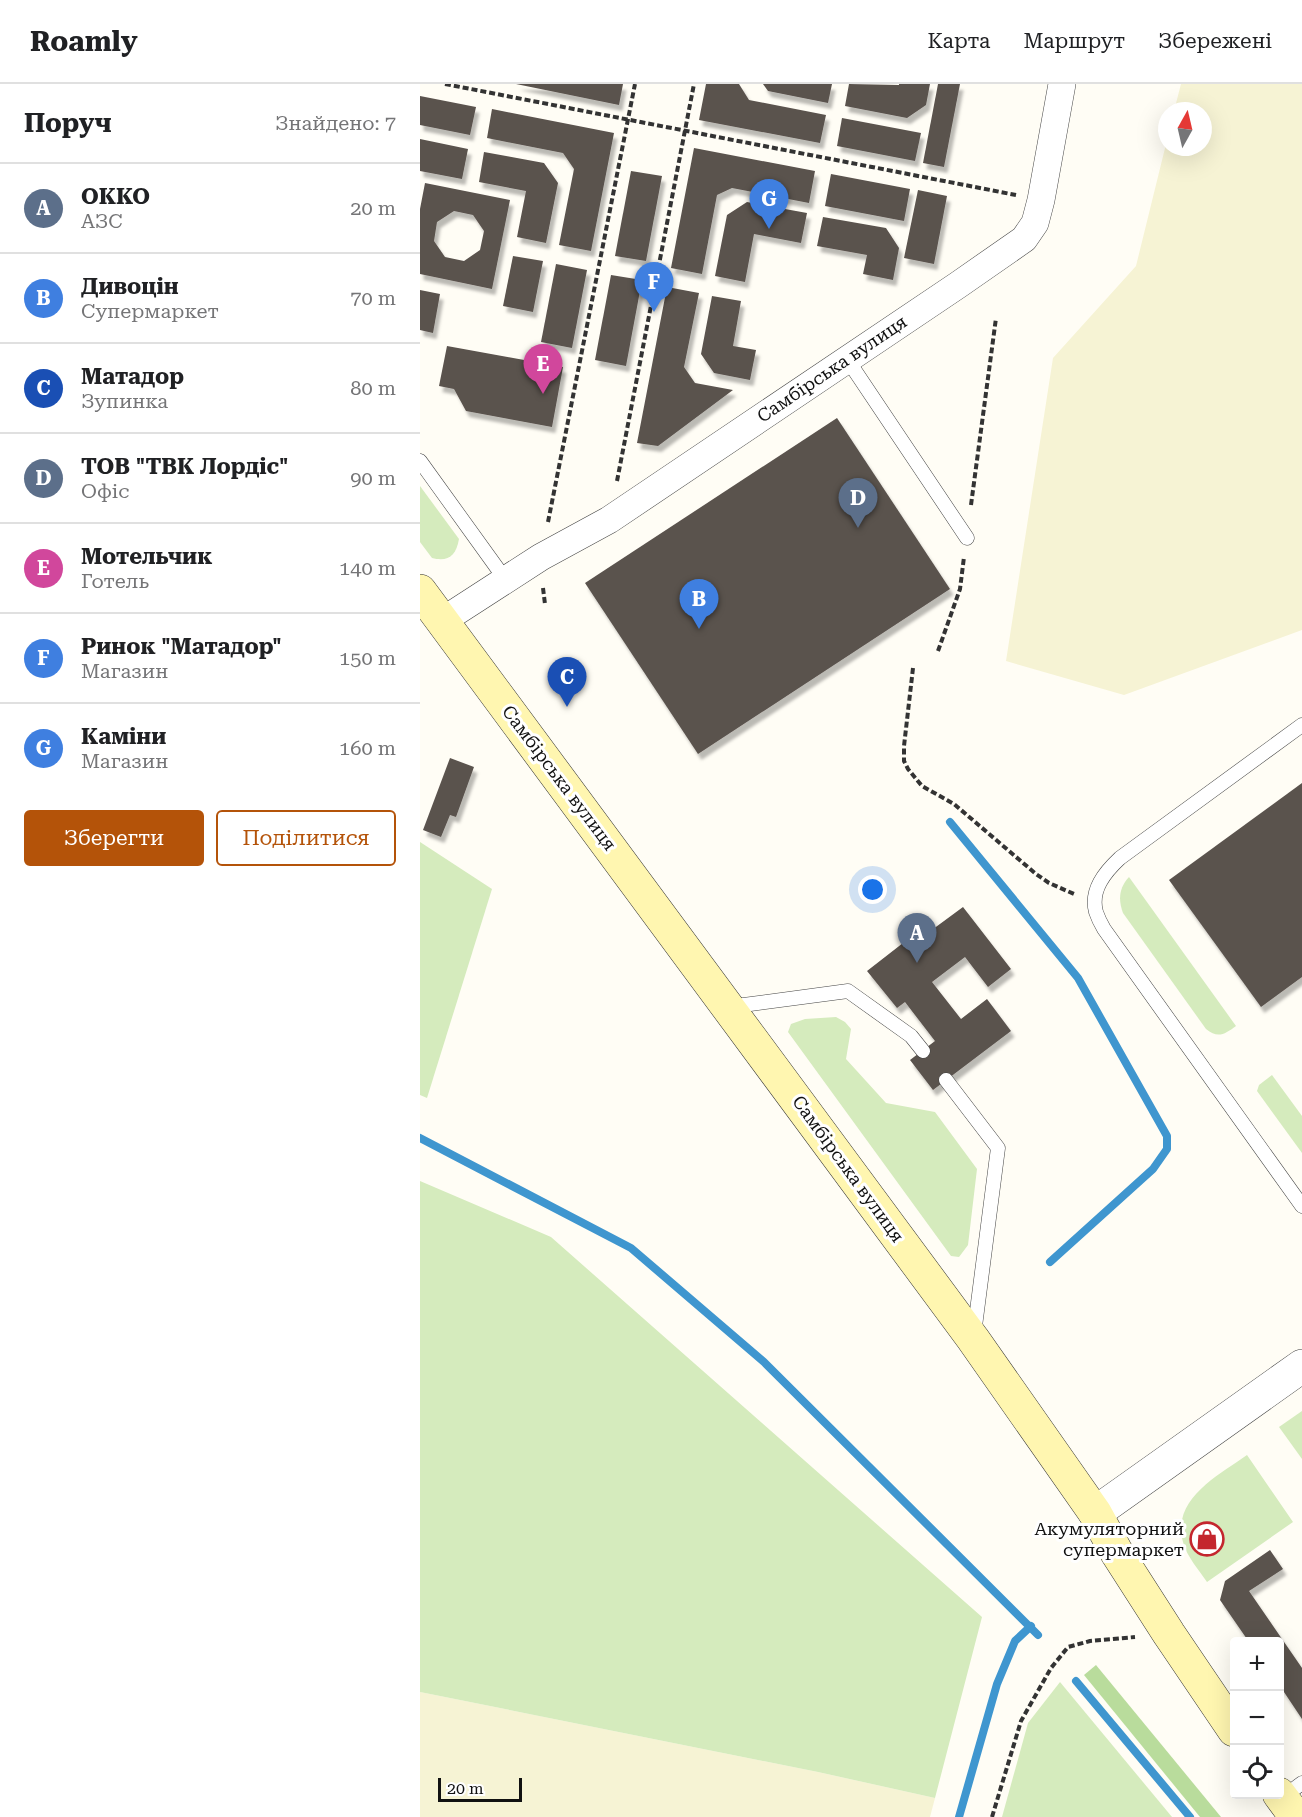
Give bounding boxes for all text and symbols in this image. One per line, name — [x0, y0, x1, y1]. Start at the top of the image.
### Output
text: Roamly — [30, 25, 138, 58]
text: Карта — [928, 29, 990, 53]
text: Маршрут — [1023, 29, 1125, 53]
text: Збережені — [1158, 29, 1272, 53]
north arrow — [1158, 102, 1212, 156]
text: Поруч — [24, 108, 112, 138]
text: Знайдено: 7 — [275, 111, 396, 135]
pin: G — [750, 180, 788, 229]
text: ОККО — [81, 184, 150, 209]
text: A — [36, 196, 51, 220]
text: 20 m — [350, 196, 396, 220]
text: АЗС — [81, 209, 123, 233]
pin: F — [634, 262, 674, 312]
text: Дивоцін — [81, 274, 179, 299]
text: B — [36, 286, 51, 310]
text: 70 m — [350, 286, 396, 310]
text: Супермаркет — [81, 299, 219, 323]
street label: Самбірська вулиця — [753, 311, 911, 427]
pin: E — [524, 344, 562, 394]
text: Матадор — [81, 364, 184, 389]
text: C — [37, 376, 51, 400]
text: 80 m — [350, 376, 396, 400]
text: Зупинка — [81, 389, 168, 413]
text: ТОВ "ТВК Лордіс" — [81, 454, 288, 479]
text: D — [35, 466, 52, 490]
text: 90 m — [350, 466, 396, 490]
pin: D — [838, 478, 878, 528]
text: Офіс — [81, 479, 129, 503]
text: Мотельчик — [81, 544, 212, 569]
text: E — [37, 556, 50, 580]
text: 140 m — [339, 556, 396, 580]
text: Готель — [81, 569, 149, 593]
pin: B — [680, 580, 718, 629]
text: Ринок "Матадор" — [81, 634, 282, 659]
text: F — [37, 646, 50, 670]
text: 150 m — [339, 646, 396, 670]
pin: C — [548, 658, 586, 707]
text: Магазин — [81, 659, 168, 683]
street label: Самбірська вулиця — [498, 701, 621, 854]
text: Каміни — [81, 724, 166, 749]
text: G — [36, 736, 51, 760]
text: 160 m — [339, 736, 396, 760]
text: Магазин — [81, 749, 168, 773]
button: Зберегти — [24, 810, 204, 866]
button: Поділитися — [216, 810, 396, 866]
your location — [858, 875, 887, 904]
pin: A — [898, 914, 936, 963]
street label: Самбірська вулиця — [788, 1091, 909, 1246]
place label: Акумуляторний супермаркет — [1034, 1518, 1184, 1560]
shop icon: Акумуляторний супермаркет — [1189, 1521, 1225, 1557]
map controls — [1230, 1637, 1284, 1799]
button: + — [1230, 1637, 1284, 1691]
button: − — [1230, 1691, 1284, 1745]
button: locate — [1230, 1745, 1284, 1799]
scale bar — [438, 1775, 522, 1802]
text: 20 m — [447, 1779, 484, 1798]

